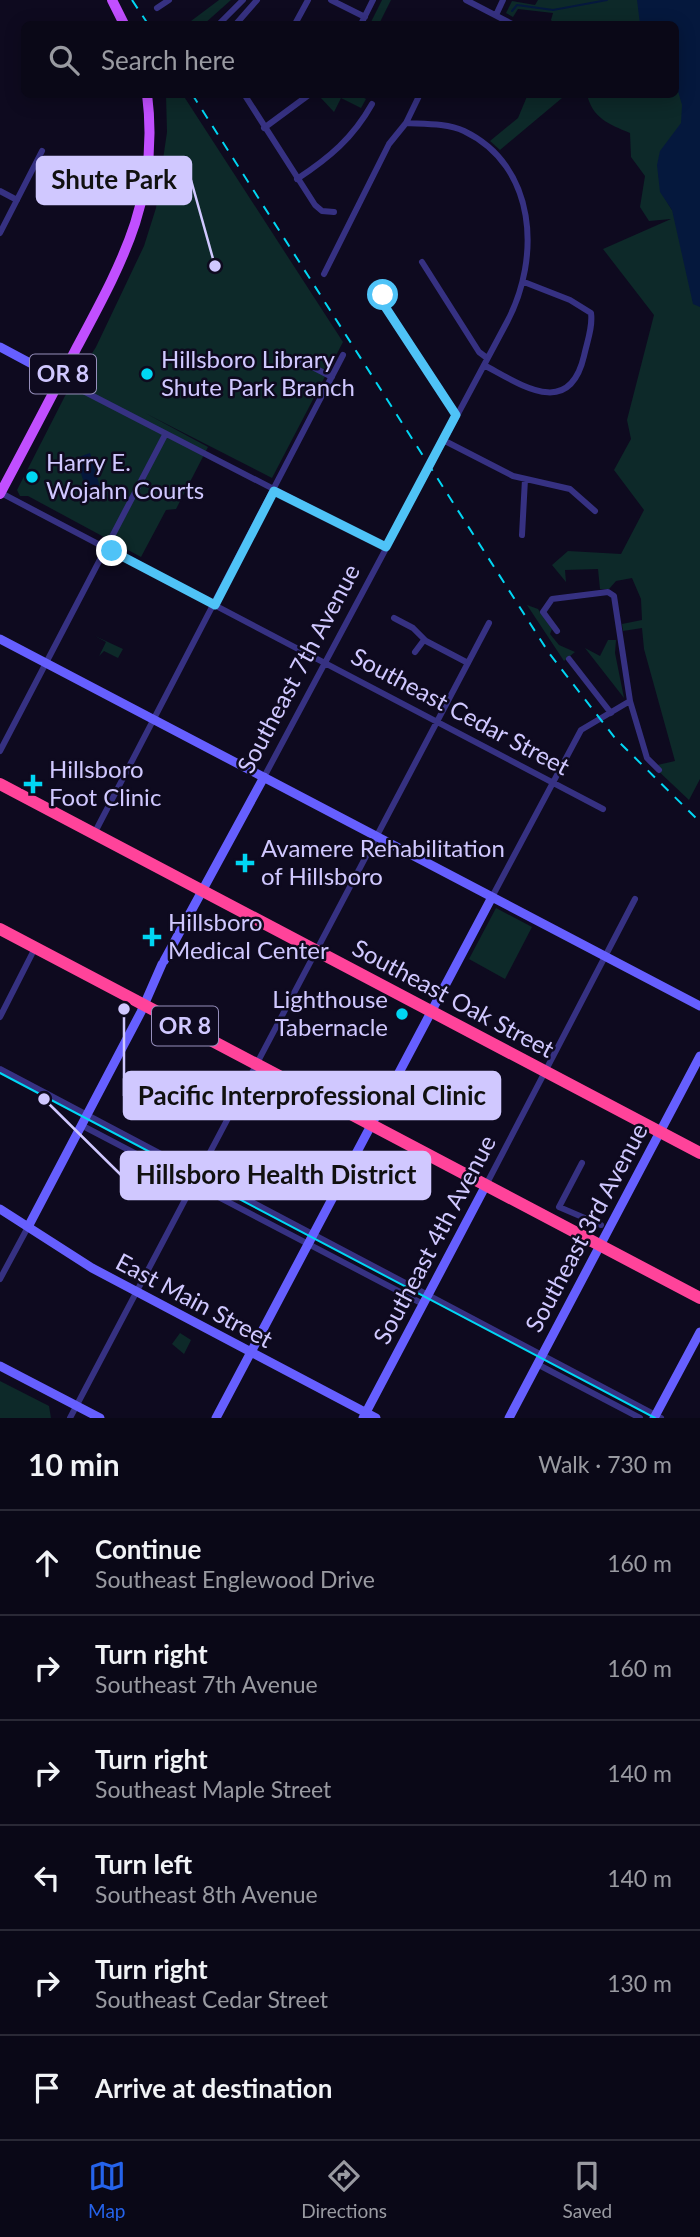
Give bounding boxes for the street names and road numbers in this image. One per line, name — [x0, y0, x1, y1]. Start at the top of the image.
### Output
road number: OR 8 — [30, 354, 96, 394]
street label: Southeast 7th Avenue — [230, 559, 365, 778]
street label: Southeast Cedar Street — [347, 641, 575, 781]
street label: Southeast Oak Street — [348, 932, 560, 1063]
road number: OR 8 — [152, 1007, 218, 1046]
street label: Southeast 3rd Avenue — [518, 1118, 653, 1337]
street label: Southeast 4th Avenue — [366, 1130, 501, 1349]
street label: East Main Street — [111, 1246, 278, 1353]

